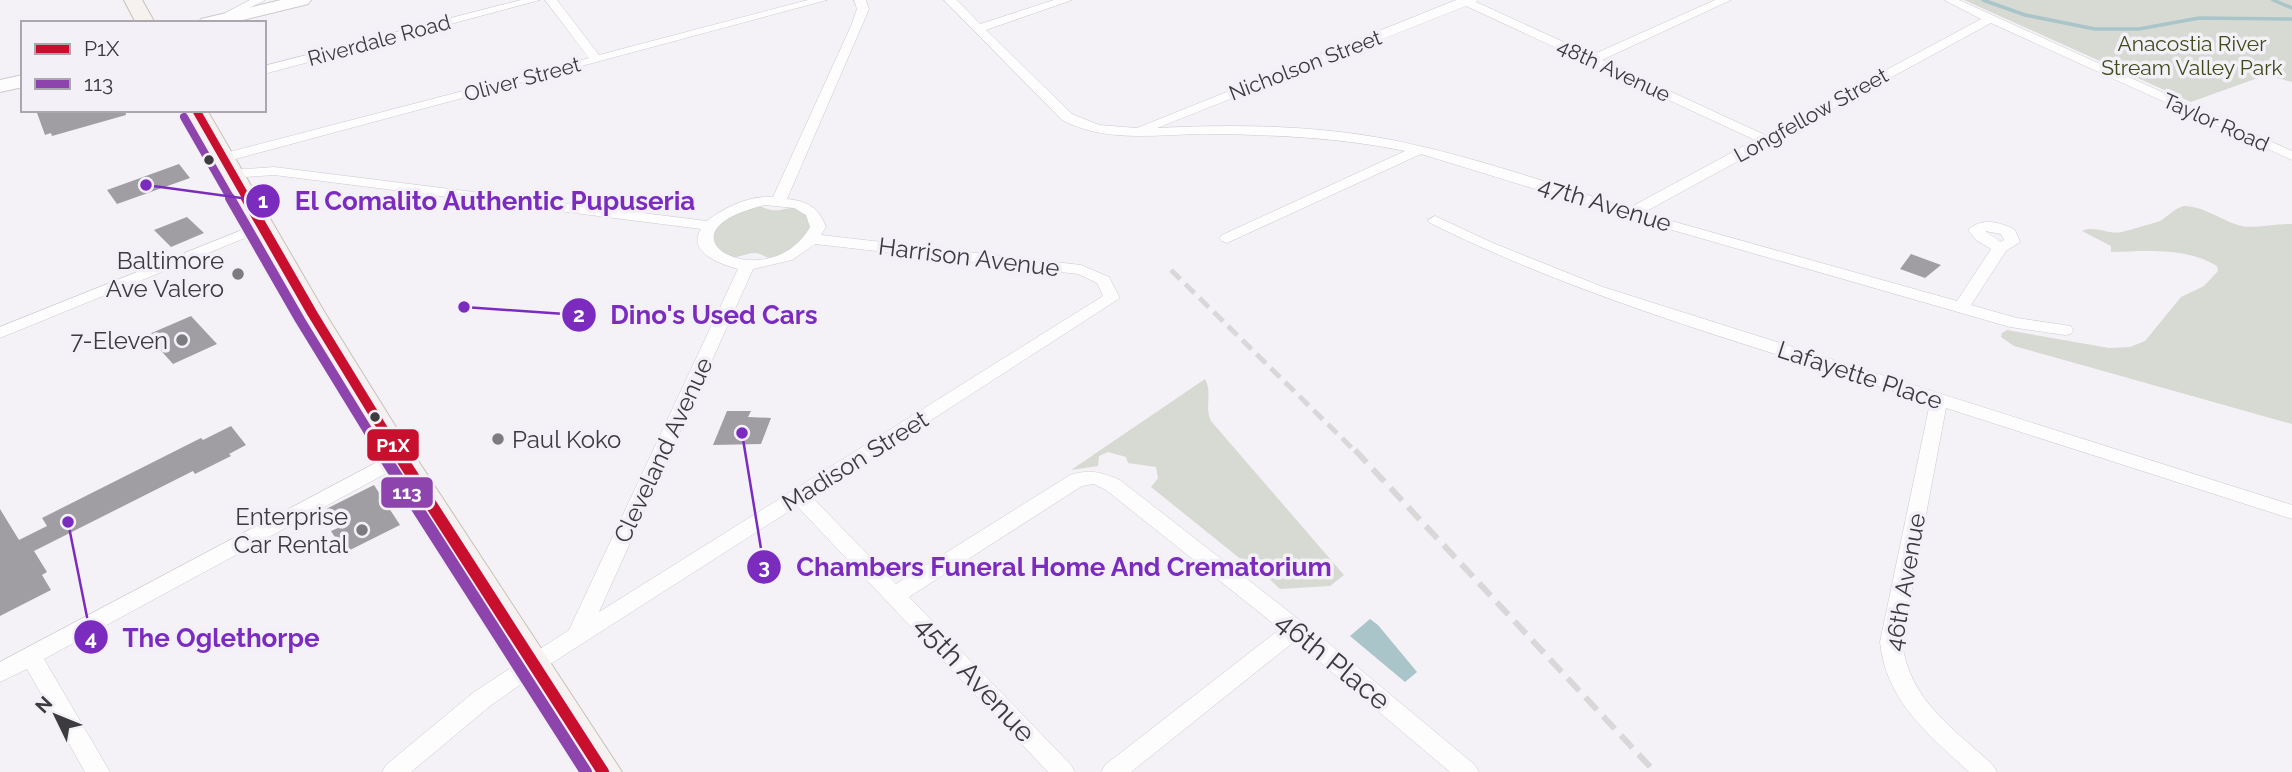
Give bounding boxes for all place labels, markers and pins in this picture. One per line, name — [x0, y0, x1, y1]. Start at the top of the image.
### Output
unlabelled marker — [202, 153, 216, 167]
callout: El Comalito Authentic Pupuseria — [245, 177, 710, 224]
place label: Baltimore Ave Valero — [106, 246, 224, 303]
marker: Baltimore Ave Valero — [230, 266, 246, 282]
callout: Dino's Used Cars — [561, 291, 832, 338]
place label: 7-Eleven — [70, 326, 168, 355]
marker: 7-Eleven — [174, 332, 190, 348]
unlabelled marker — [368, 410, 382, 424]
place label: Paul Koko — [512, 425, 621, 454]
marker: Paul Koko — [490, 431, 506, 447]
place label: Enterprise Car Rental — [234, 502, 348, 559]
marker: Enterprise Car Rental — [354, 522, 370, 538]
callout: Chambers Funeral Home And Crematorium — [746, 543, 1346, 590]
callout: The Oglethorpe — [74, 614, 334, 661]

